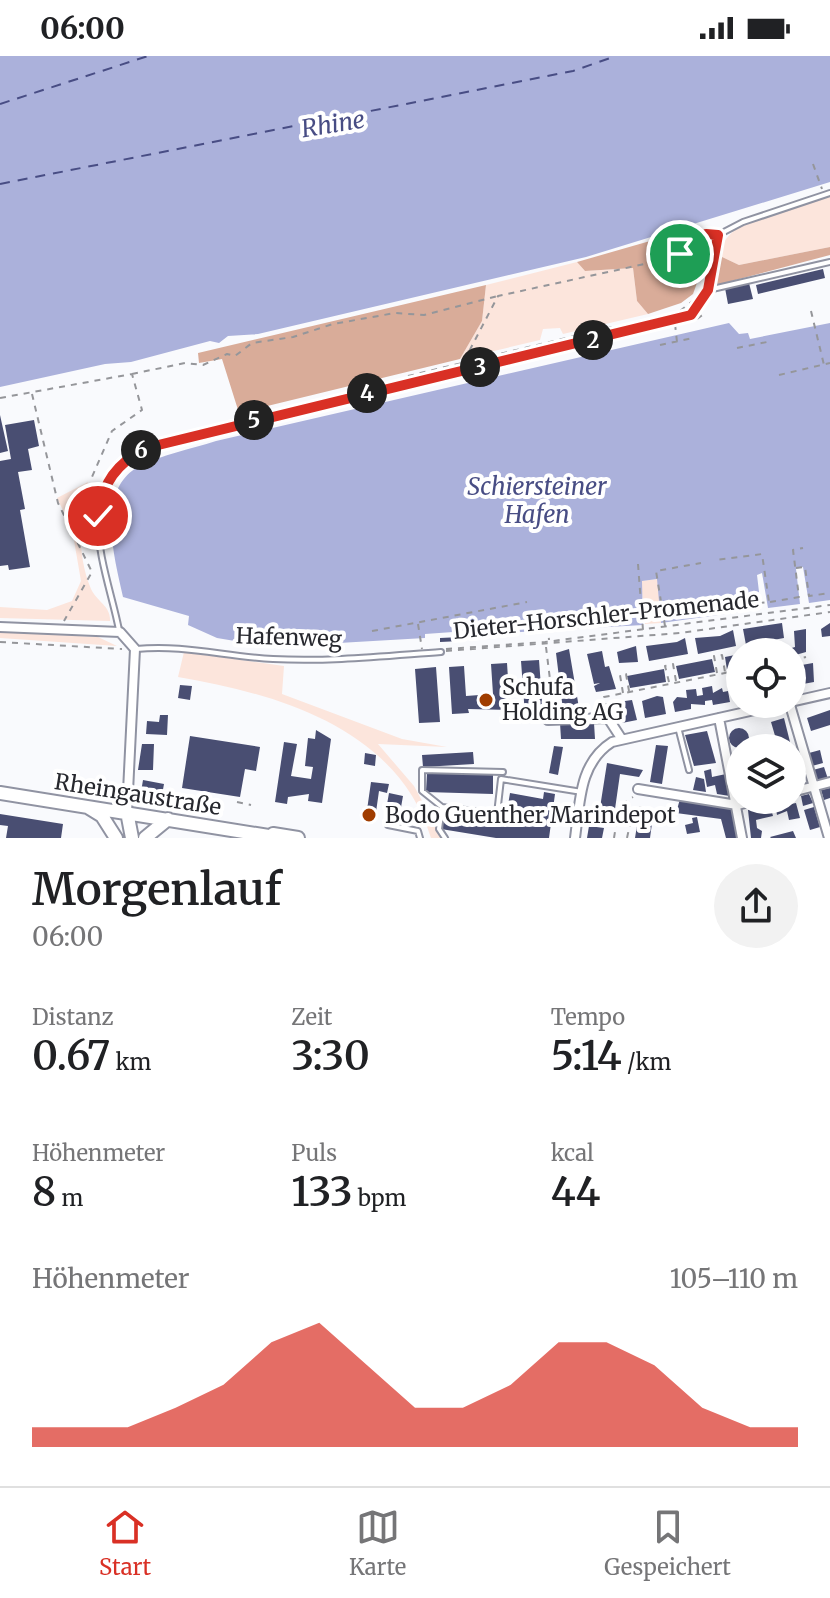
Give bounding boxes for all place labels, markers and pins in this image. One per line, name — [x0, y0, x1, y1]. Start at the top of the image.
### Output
pin — [646, 220, 714, 288]
pin: 2 — [573, 320, 613, 360]
pin: 3 — [460, 347, 500, 387]
pin: 4 — [347, 373, 387, 413]
pin: 5 — [234, 400, 274, 440]
pin: 6 — [121, 430, 161, 470]
pin — [64, 482, 132, 550]
place label: Schufa Holding AG — [502, 673, 623, 726]
marker: Schufa Holding AG — [477, 691, 495, 709]
place label: Bodo Guenther Marindepot — [385, 801, 676, 829]
marker: Bodo Guenther Marindepot — [360, 806, 378, 824]

